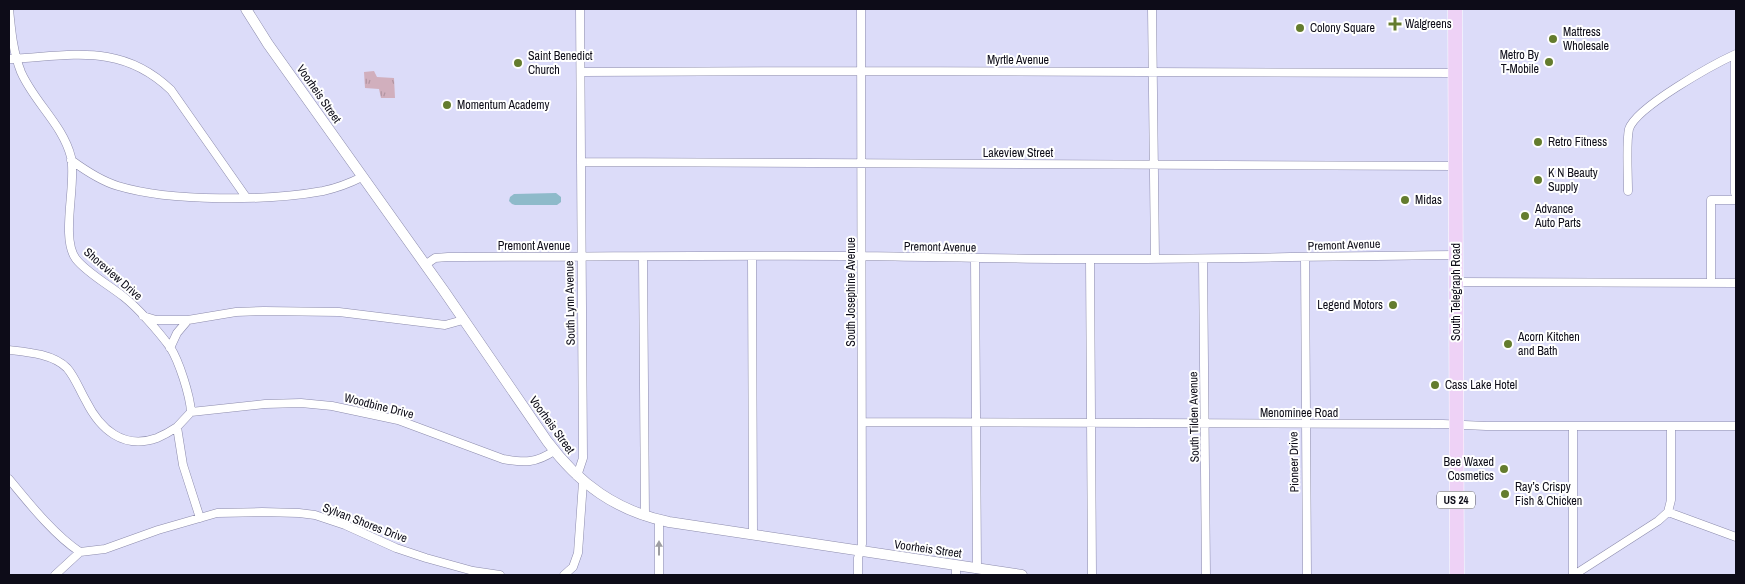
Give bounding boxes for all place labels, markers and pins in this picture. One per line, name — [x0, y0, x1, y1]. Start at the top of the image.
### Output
place label: Walgreens — [1405, 16, 1452, 32]
marker: Walgreens — [1389, 18, 1401, 30]
place label: Colony Square — [1310, 20, 1375, 36]
marker: Colony Square — [1294, 22, 1306, 34]
place label: Mattress Wholesale — [1563, 24, 1609, 54]
marker: Mattress Wholesale — [1547, 33, 1559, 45]
place label: Metro By T-Mobile — [1500, 47, 1539, 77]
place label: Saint Benedict Church — [528, 48, 593, 78]
marker: Metro By T-Mobile — [1543, 56, 1555, 68]
marker: Saint Benedict Church — [512, 57, 524, 69]
place label: Momentum Academy — [457, 97, 550, 113]
marker: Momentum Academy — [441, 99, 453, 111]
place label: Retro Fitness — [1548, 134, 1607, 150]
marker: Retro Fitness — [1532, 136, 1544, 148]
place label: K N Beauty Supply — [1548, 165, 1598, 195]
marker: K N Beauty Supply — [1532, 174, 1544, 186]
place label: Midas — [1415, 192, 1442, 208]
marker: Midas — [1399, 194, 1411, 206]
place label: Advance Auto Parts — [1534, 201, 1581, 231]
marker: Advance Auto Parts — [1519, 210, 1531, 222]
place label: Legend Motors — [1317, 297, 1383, 313]
marker: Legend Motors — [1387, 299, 1399, 311]
place label: Acorn Kitchen and Bath — [1517, 329, 1580, 359]
marker: Acorn Kitchen and Bath — [1502, 338, 1514, 350]
place label: Cass Lake Hotel — [1445, 377, 1517, 393]
marker: Cass Lake Hotel — [1429, 379, 1441, 391]
place label: Bee Waxed Cosmetics — [1443, 454, 1494, 484]
marker: Bee Waxed Cosmetics — [1498, 463, 1510, 475]
place label: Ray’s Crispy Fish & Chicken — [1515, 479, 1582, 509]
marker: Ray’s Crispy Fish & Chicken — [1499, 488, 1511, 500]

